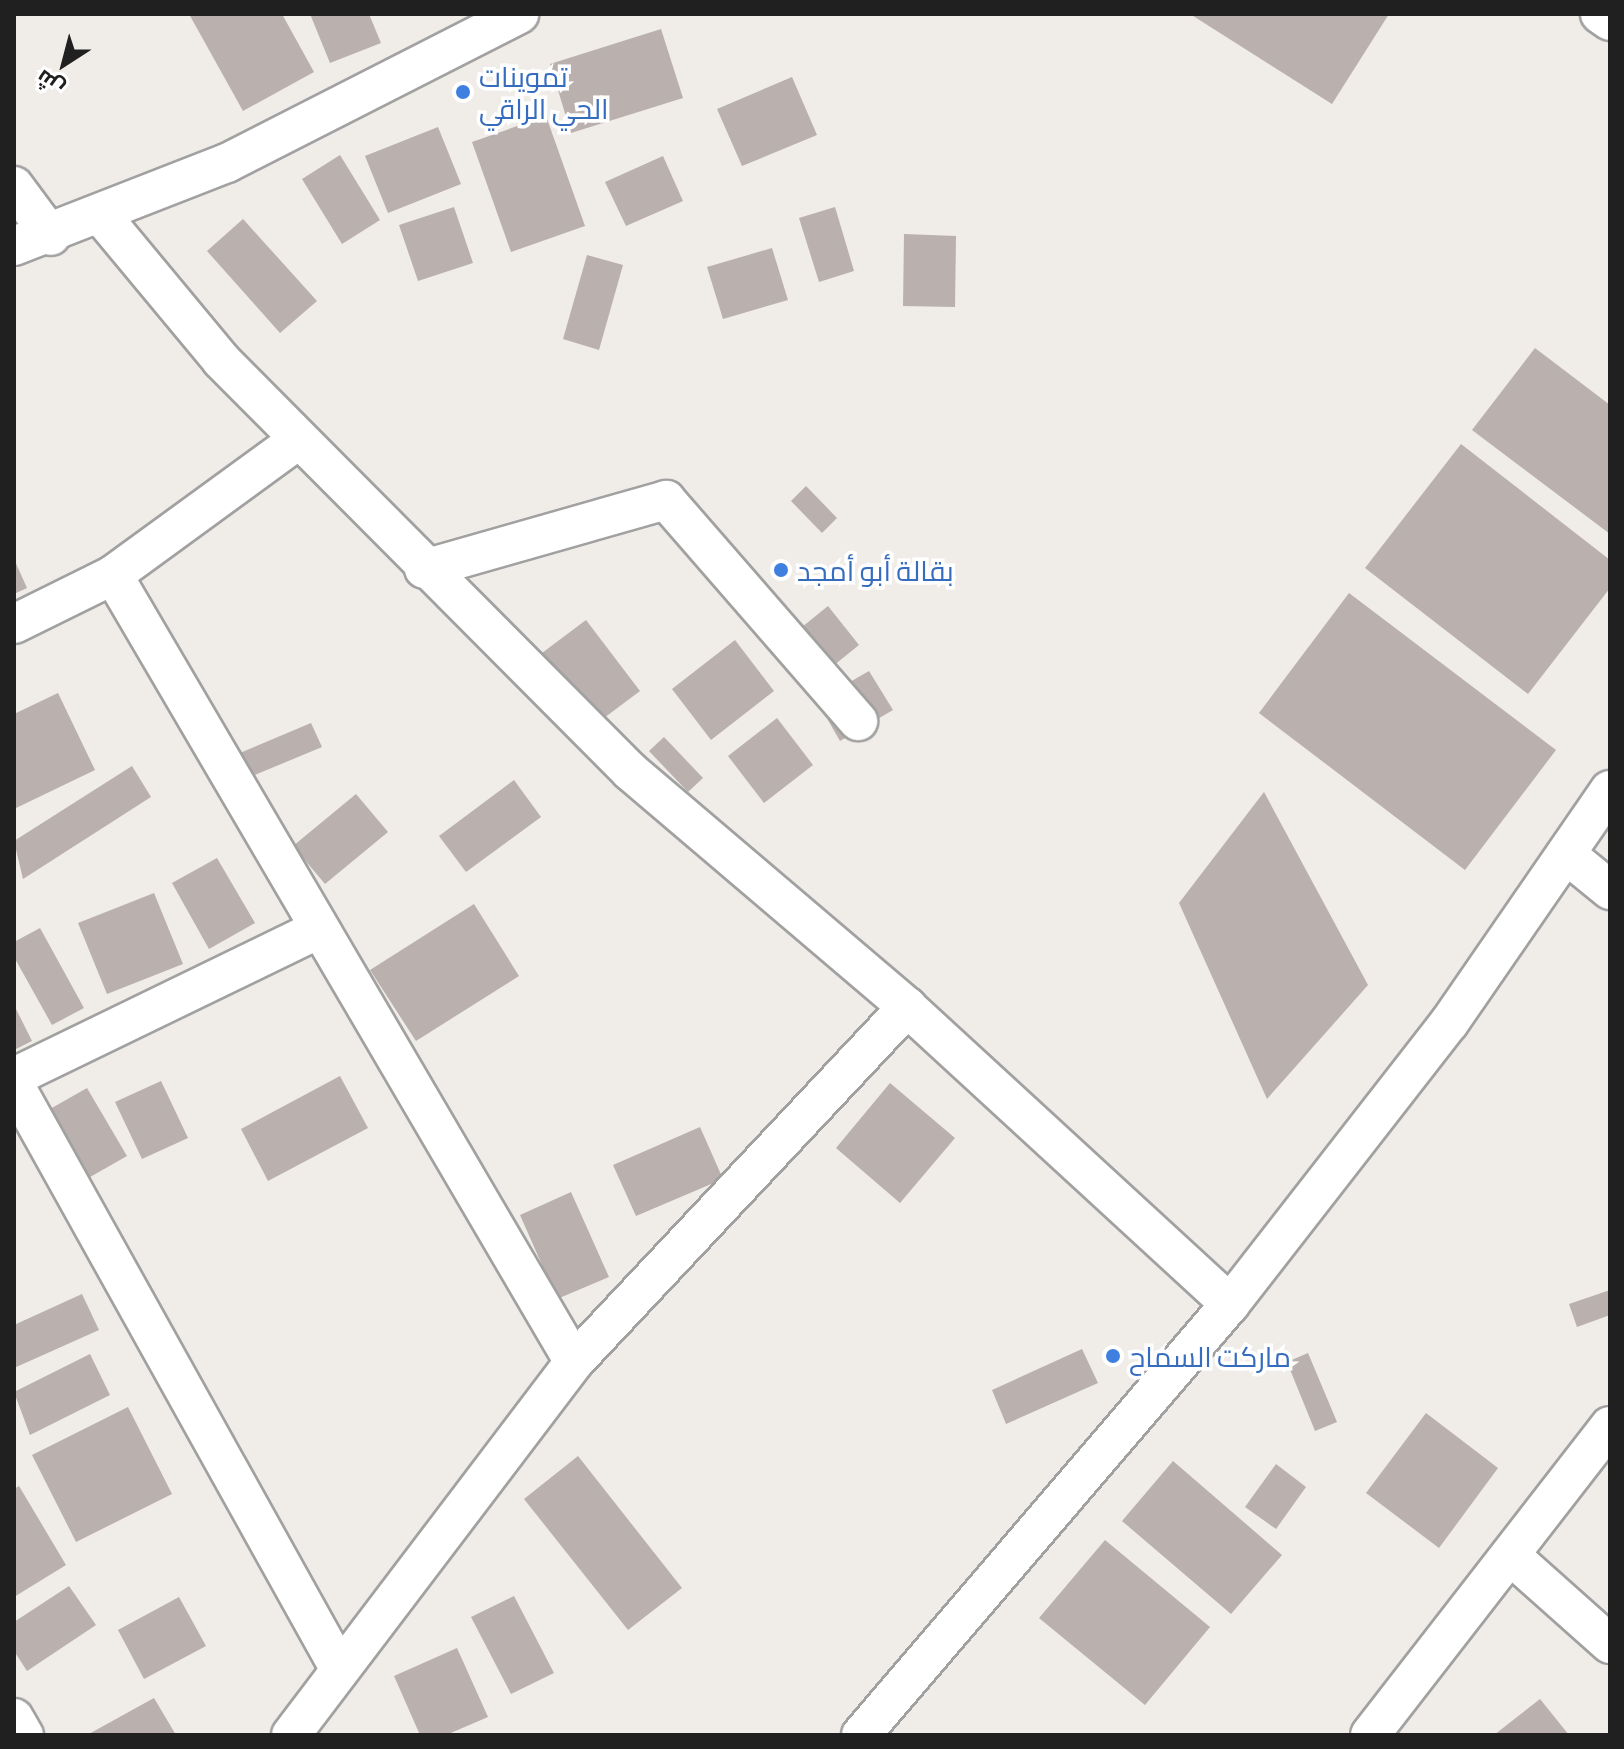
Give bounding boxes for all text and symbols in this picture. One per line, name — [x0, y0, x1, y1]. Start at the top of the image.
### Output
north arrow — [24, 24, 104, 104]
place label: تموينات الحي الراقي — [479, 59, 609, 125]
text: ش — [30, 65, 69, 103]
marker: تموينات الحي الراقي — [454, 83, 472, 101]
place label: بقالة أبو أمجد — [797, 553, 954, 587]
marker: بقالة أبو أمجد — [772, 561, 790, 579]
place label: ماركت السماح — [1129, 1339, 1291, 1373]
marker: ماركت السماح — [1104, 1347, 1122, 1365]

